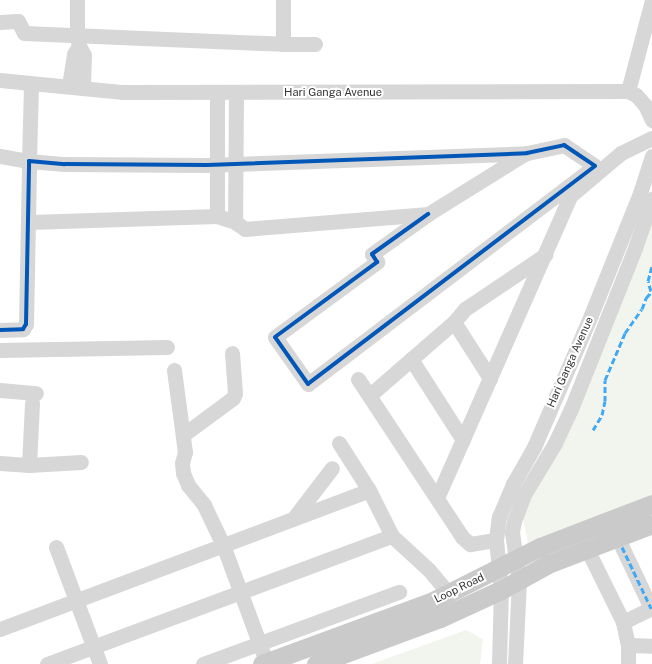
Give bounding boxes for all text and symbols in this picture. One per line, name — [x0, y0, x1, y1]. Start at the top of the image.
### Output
street label: Hari Ganga Avenue — [284, 85, 382, 99]
street label: Hari Ganga Avenue — [544, 315, 596, 409]
street label: Loop Road — [432, 570, 486, 606]

